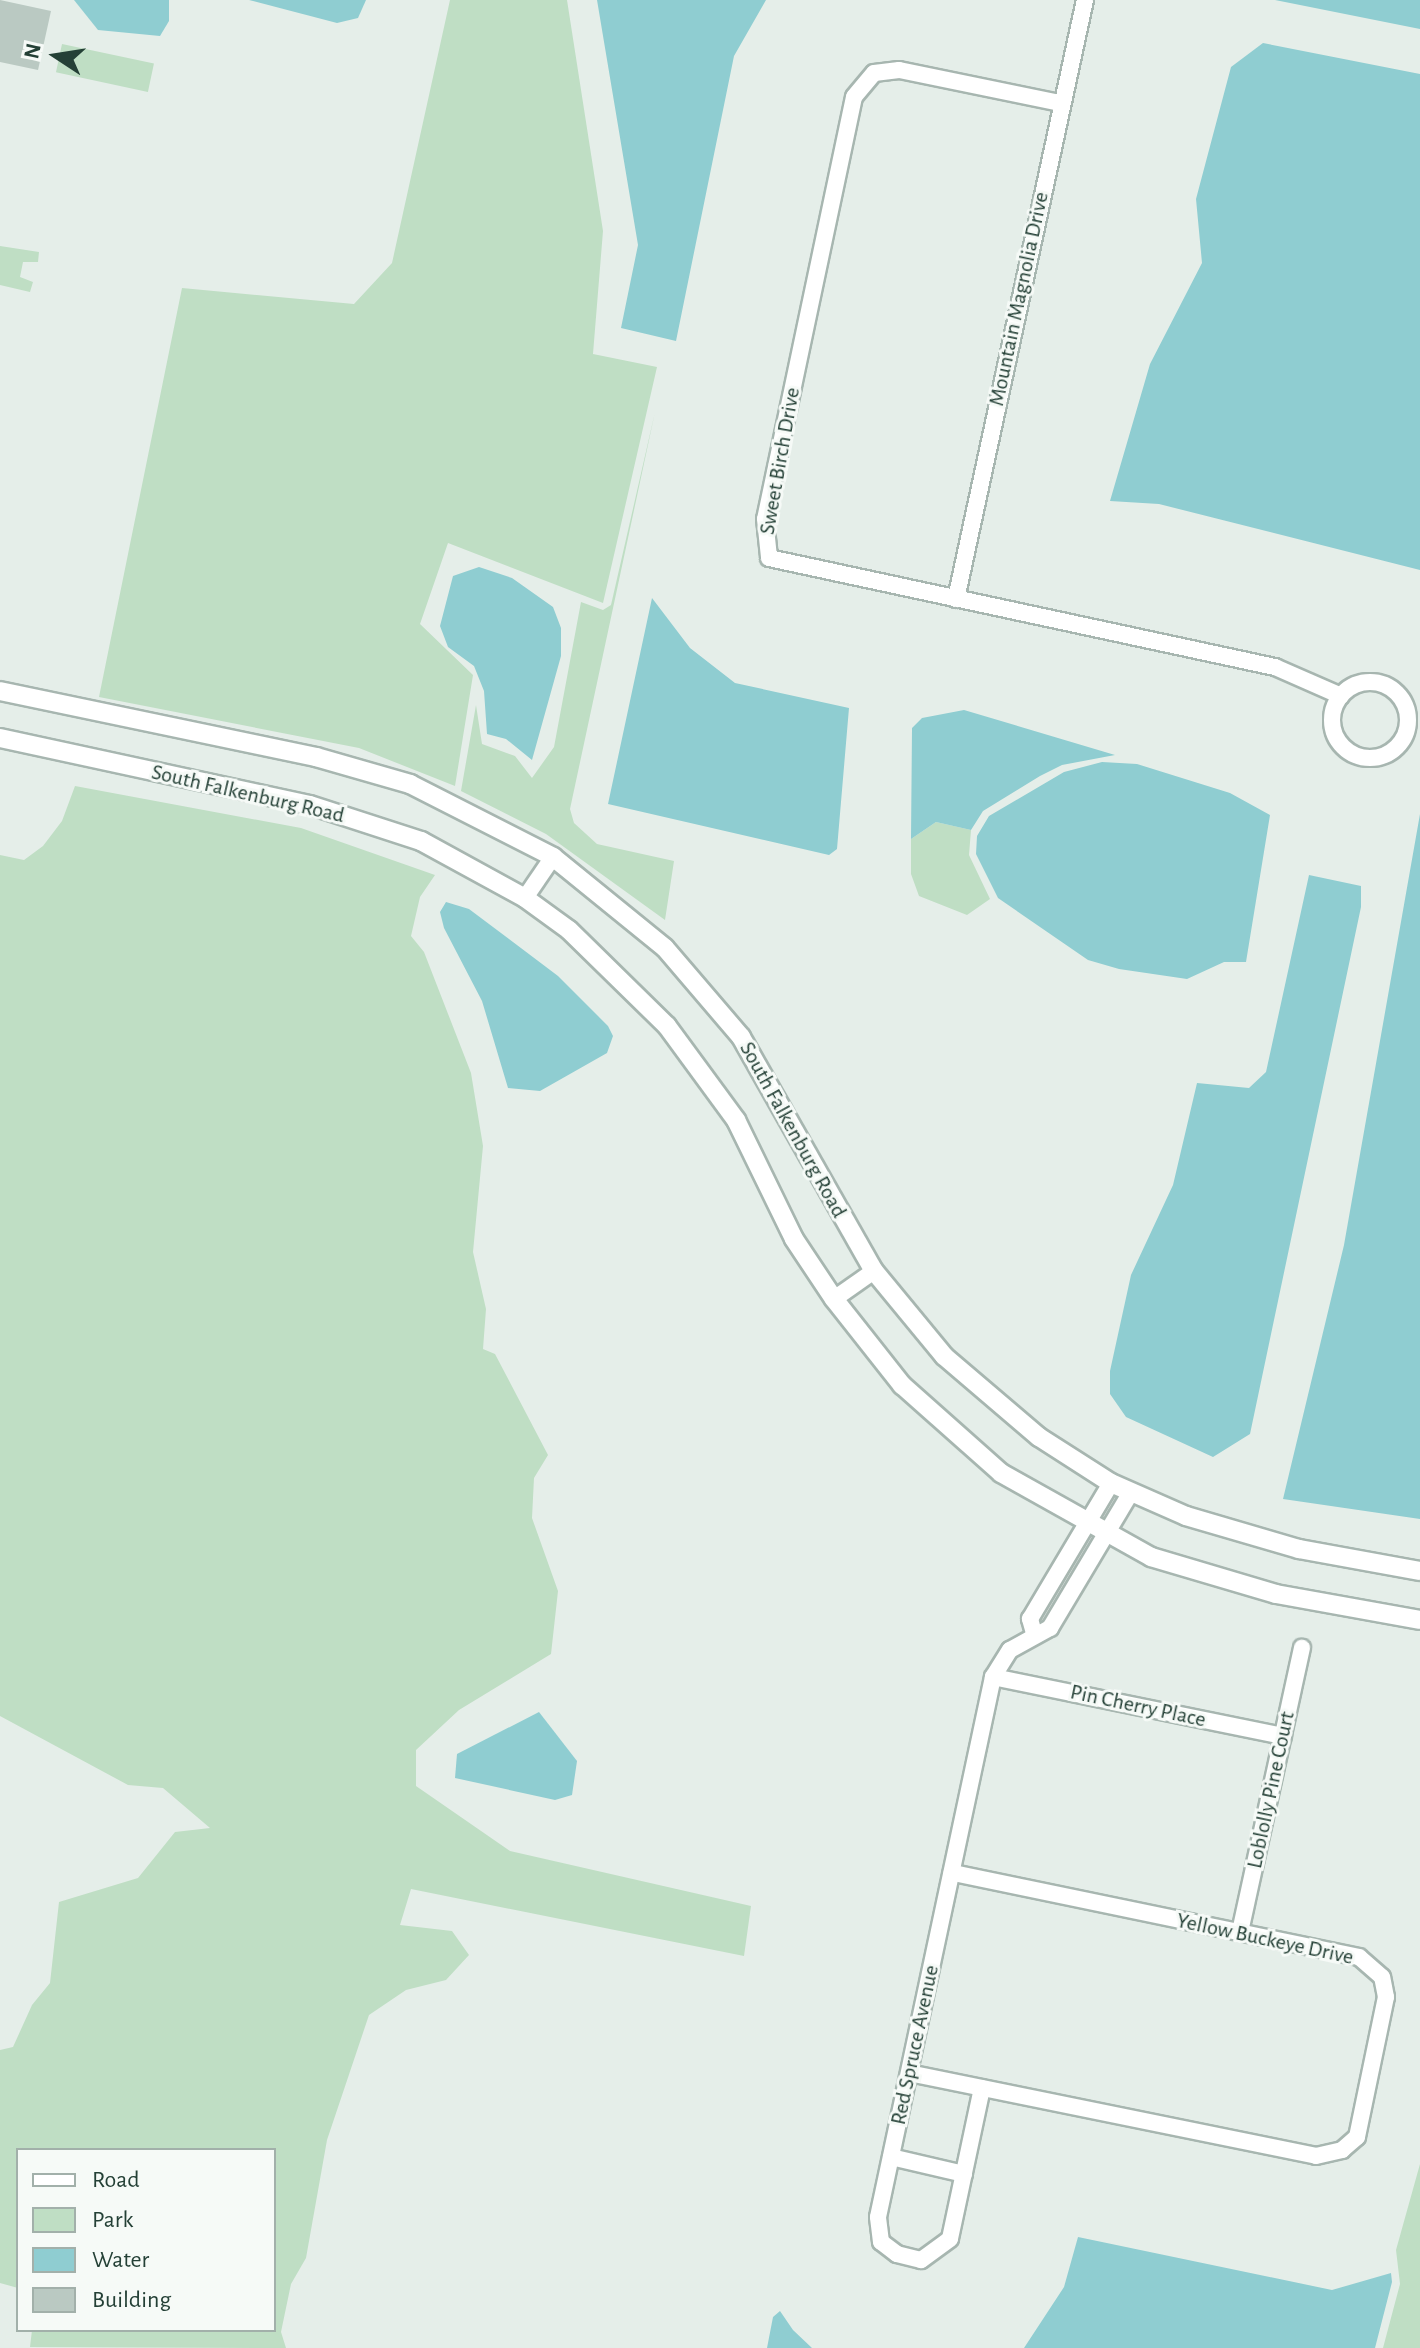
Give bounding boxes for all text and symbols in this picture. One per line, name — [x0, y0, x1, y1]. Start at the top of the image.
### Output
north arrow — [16, 16, 96, 96]
text: N — [20, 41, 45, 61]
street label: Mountain Magnolia Drive — [983, 190, 1055, 408]
street label: Sweet Birch Drive — [754, 385, 806, 537]
street label: South Falkenburg Road — [149, 759, 347, 829]
street label: South Falkenburg Road — [734, 1037, 852, 1223]
street label: Pin Cherry Place — [1068, 1679, 1208, 1733]
street label: Loblolly Pine Court — [1241, 1709, 1301, 1871]
street label: Yellow Buckeye Drive — [1174, 1907, 1356, 1971]
street label: Red Spruce Avenue — [885, 1963, 945, 2127]
legend — [16, 2148, 276, 2332]
text: Road — [92, 2168, 140, 2192]
text: Park — [92, 2208, 133, 2232]
text: Water — [92, 2248, 149, 2272]
text: Building — [92, 2288, 171, 2312]

